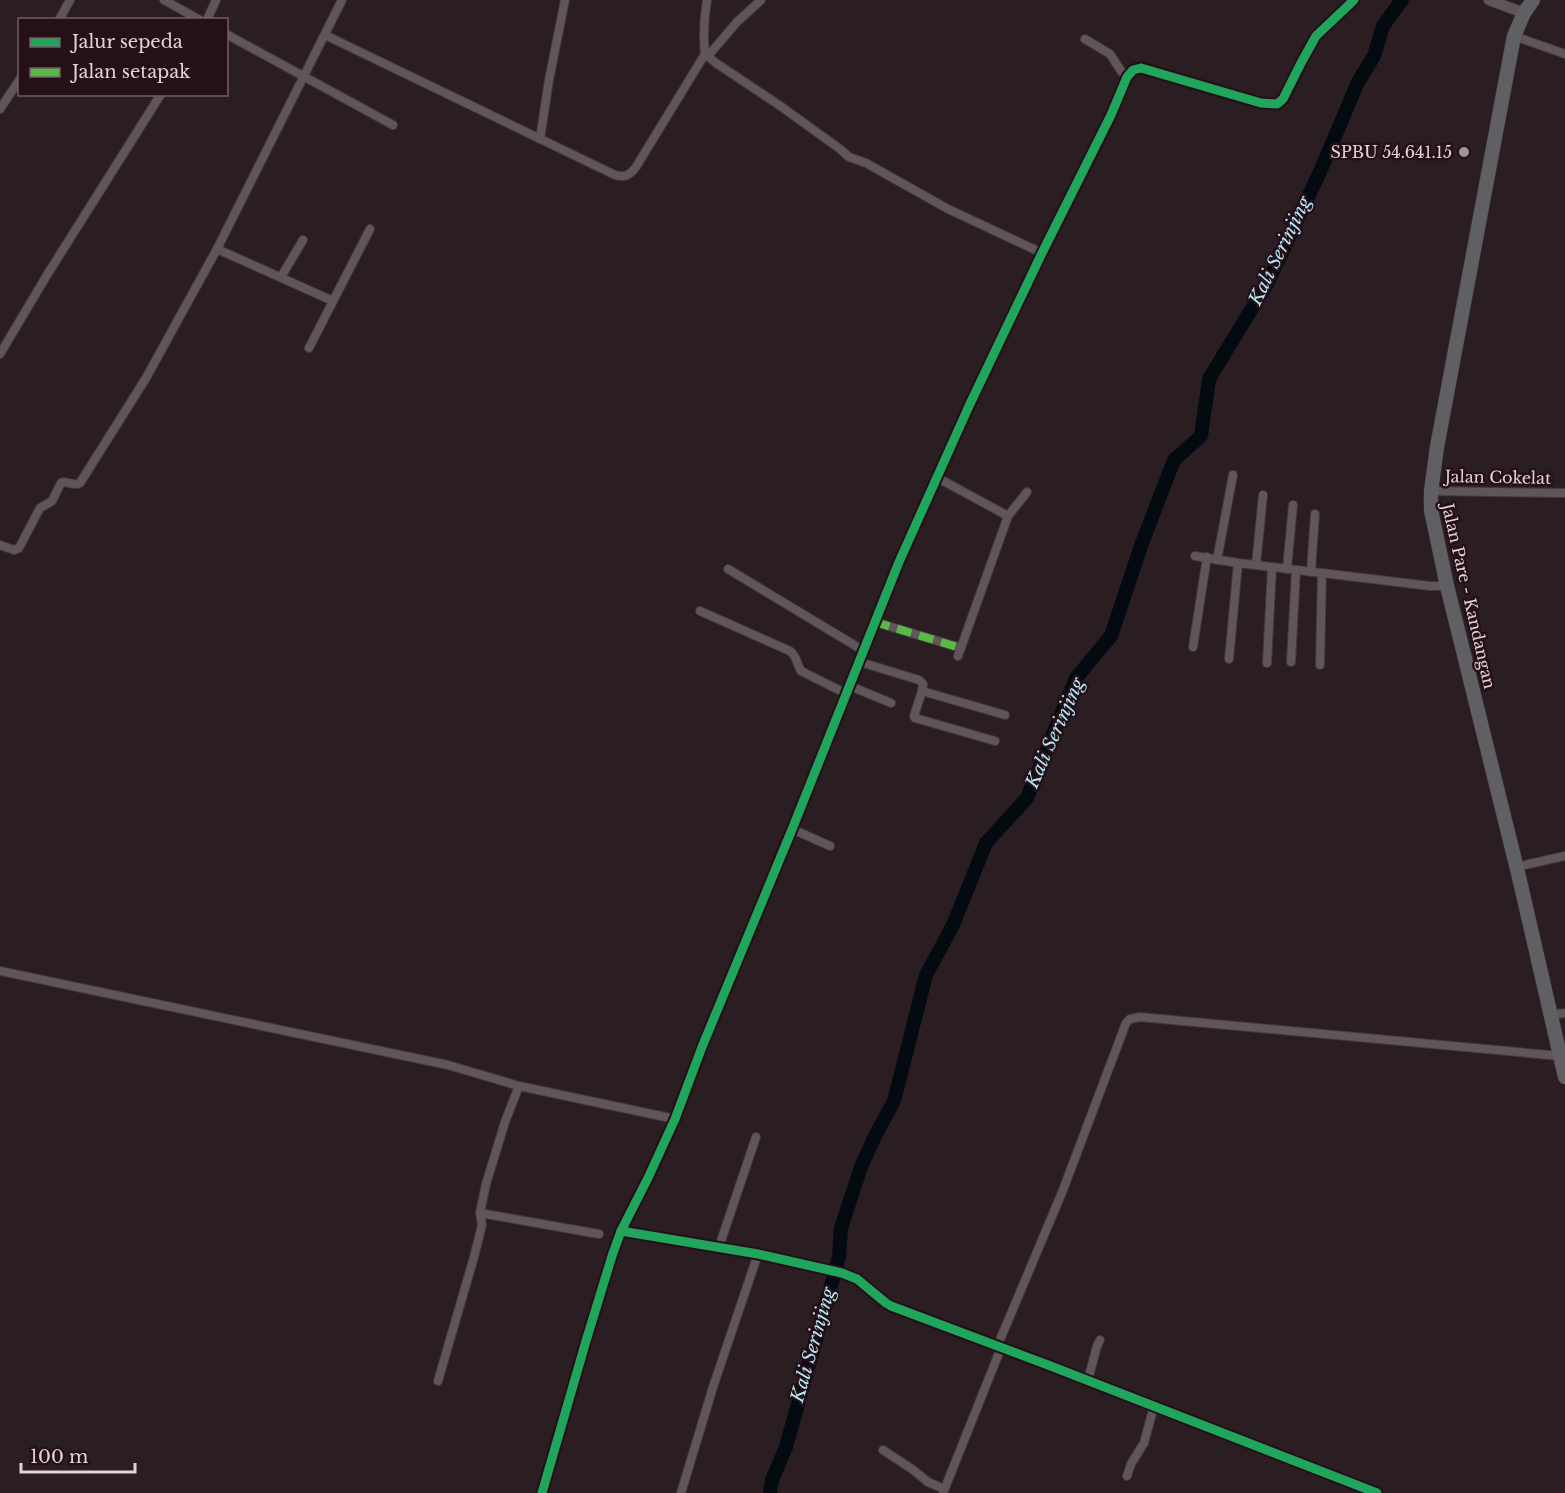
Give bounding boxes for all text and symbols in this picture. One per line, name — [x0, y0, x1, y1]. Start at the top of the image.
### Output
legend — [18, 18, 228, 96]
text: Jalur sepeda — [70, 31, 183, 53]
text: Jalan setapak — [70, 61, 190, 83]
place label: SPBU 54.641.15 — [1331, 142, 1452, 162]
marker: SPBU 54.641.15 — [1457, 145, 1471, 159]
water label: Kali Serinjing — [1244, 192, 1316, 310]
street label: Jalan Cokelat — [1443, 466, 1551, 488]
street label: Jalan Pare - Kandangan — [1437, 499, 1500, 691]
water label: Kali Serinjing — [1020, 673, 1090, 792]
water label: Kali Serinjing — [786, 1284, 840, 1406]
scale bar — [21, 1436, 135, 1474]
text: 100 m — [30, 1446, 88, 1468]

